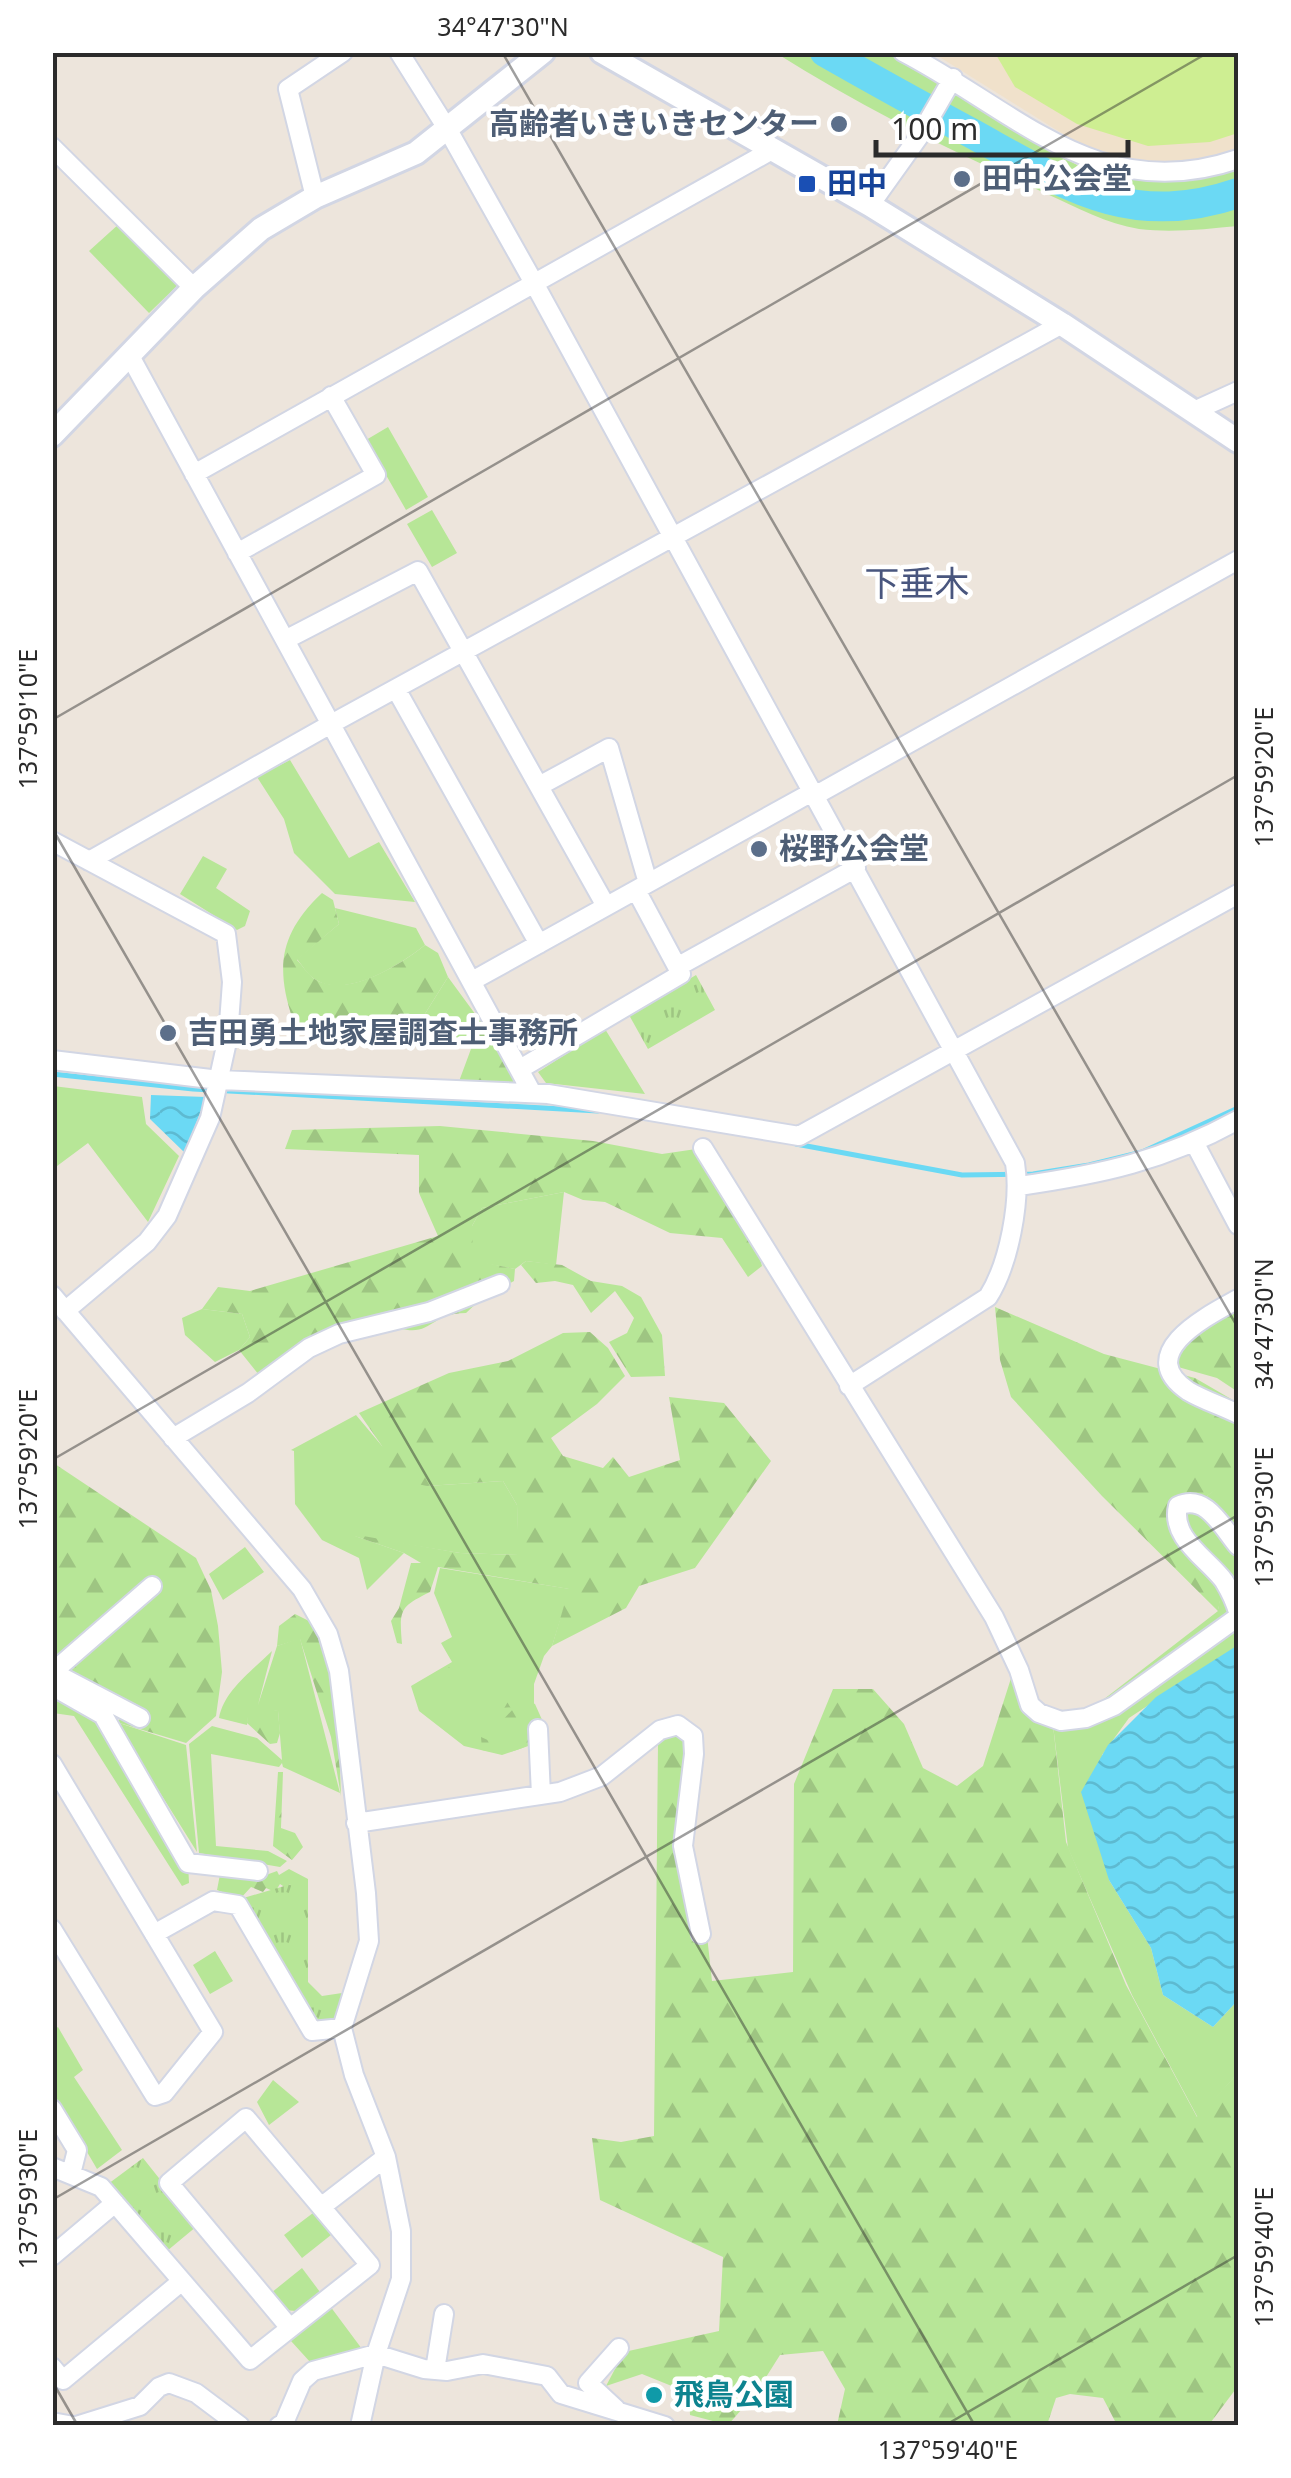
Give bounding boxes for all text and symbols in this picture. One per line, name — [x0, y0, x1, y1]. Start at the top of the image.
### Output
text: 34°47'30"N — [437, 9, 569, 43]
scale bar — [876, 95, 1128, 157]
place label: 高齢者いきいきセンター — [489, 102, 819, 143]
text: 100 m — [891, 108, 978, 149]
marker: 高齢者いきいきセンター — [828, 113, 850, 135]
place label: 田中公会堂 — [982, 157, 1132, 198]
place label: 田中 — [827, 162, 887, 203]
marker: 田中公会堂 — [951, 168, 973, 190]
marker: 田中 — [796, 173, 818, 195]
district label: 下垂木 — [864, 559, 970, 606]
text: 137°59'10"E — [10, 649, 44, 789]
text: 137°59'20"E — [1246, 707, 1280, 847]
place label: 桜野公会堂 — [779, 827, 929, 868]
marker: 桜野公会堂 — [748, 838, 770, 860]
place label: 吉田勇土地家屋調査士事務所 — [188, 1011, 578, 1052]
marker: 吉田勇土地家屋調査士事務所 — [157, 1022, 179, 1044]
text: 34°47'30"N — [1246, 1258, 1280, 1390]
text: 137°59'20"E — [10, 1389, 44, 1529]
text: 137°59'30"E — [1246, 1447, 1280, 1587]
text: 137°59'30"E — [10, 2129, 44, 2269]
text: 137°59'40"E — [1246, 2187, 1280, 2327]
place label: 飛鳥公園 — [674, 2373, 794, 2414]
marker: 飛鳥公園 — [643, 2384, 665, 2406]
text: 137°59'40"E — [878, 2432, 1018, 2466]

